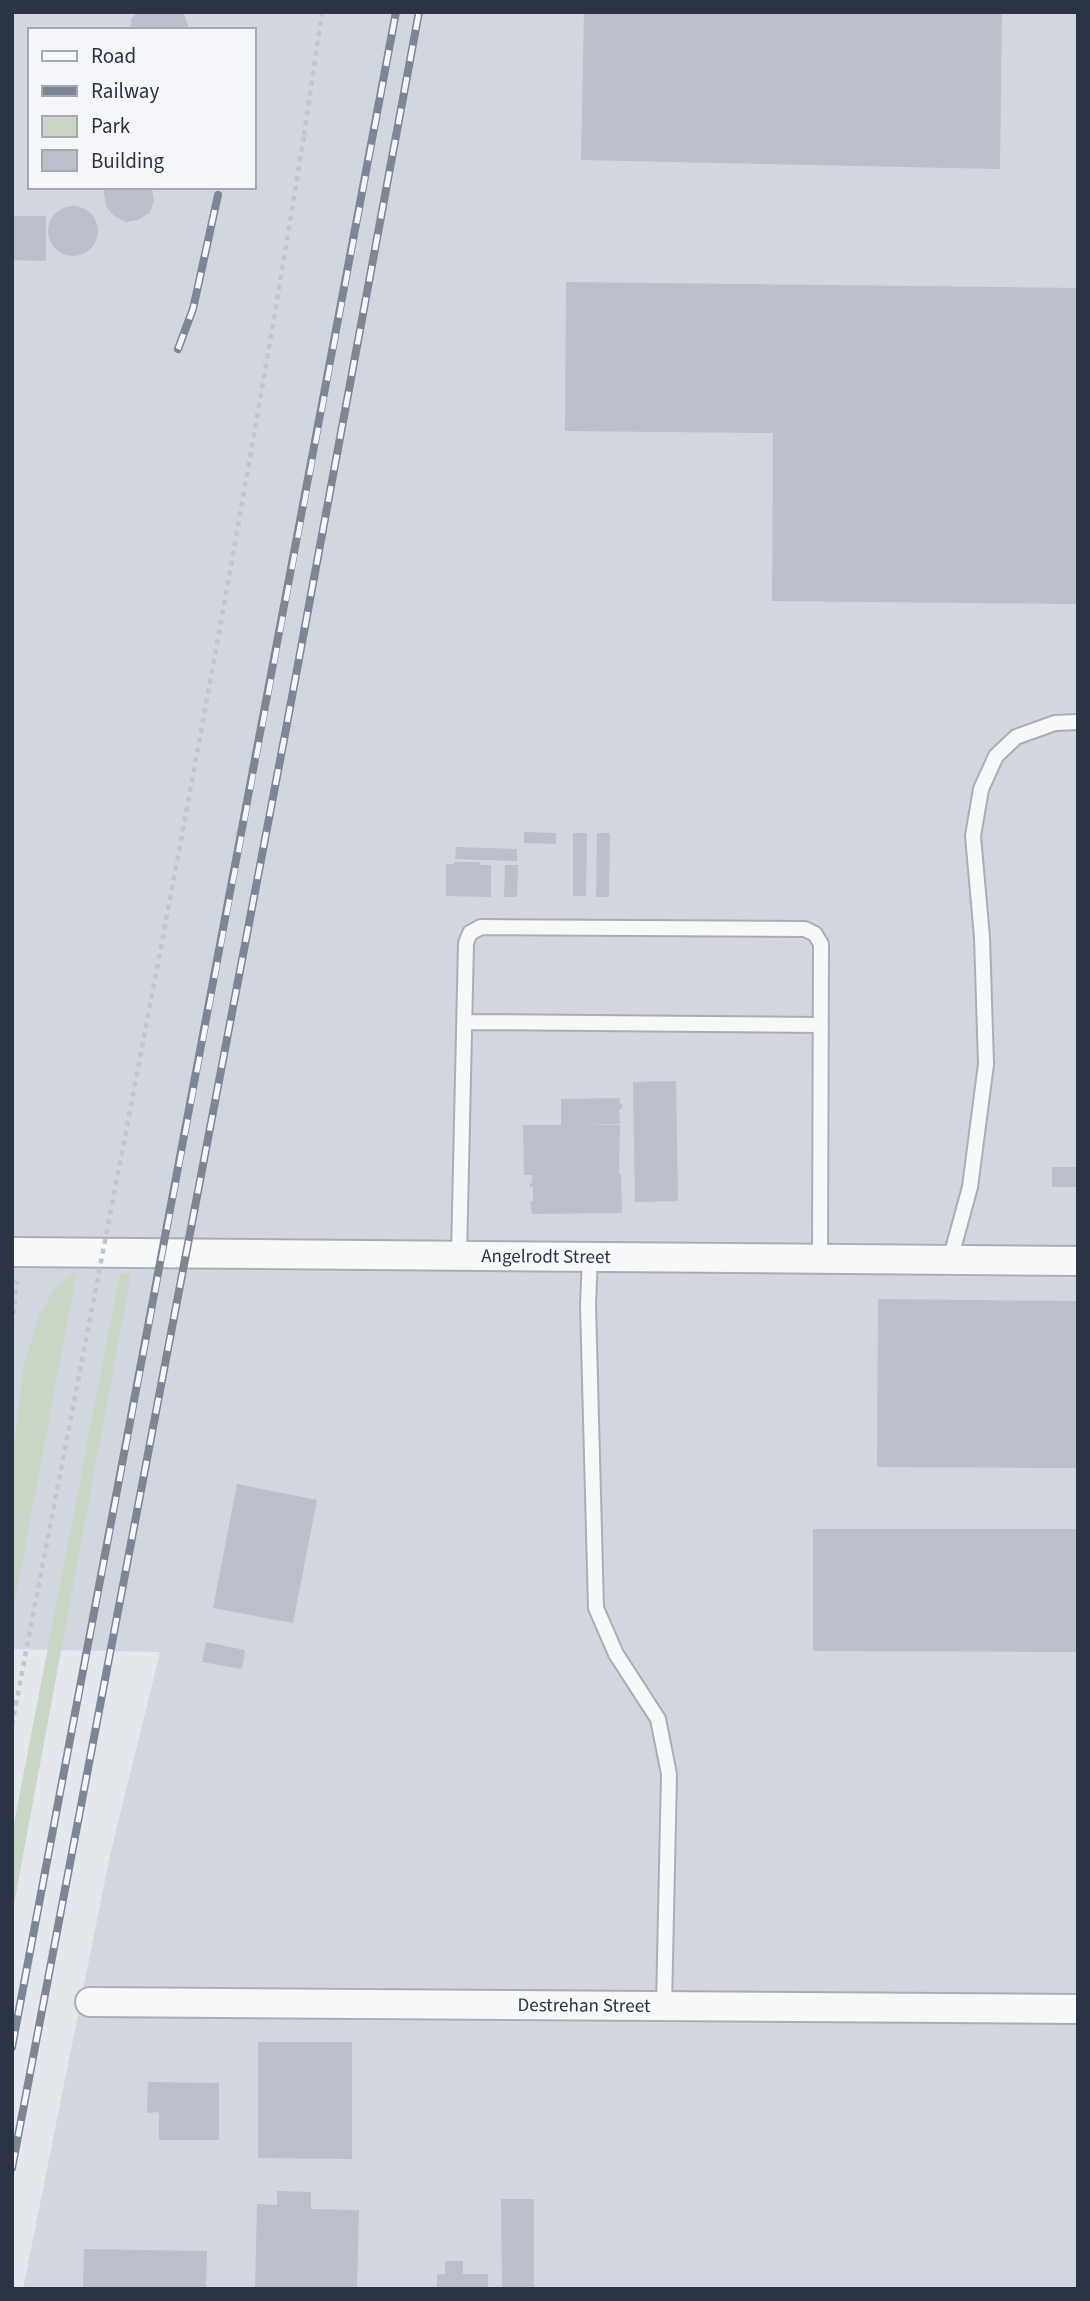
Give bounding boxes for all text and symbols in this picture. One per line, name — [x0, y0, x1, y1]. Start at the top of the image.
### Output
legend — [28, 28, 256, 189]
text: Road — [91, 41, 136, 71]
text: Railway — [91, 76, 159, 106]
text: Park — [91, 111, 131, 141]
text: Building — [91, 146, 165, 176]
street label: Angelrodt Street — [481, 1242, 611, 1271]
street label: Destrehan Street — [517, 1992, 651, 2019]

